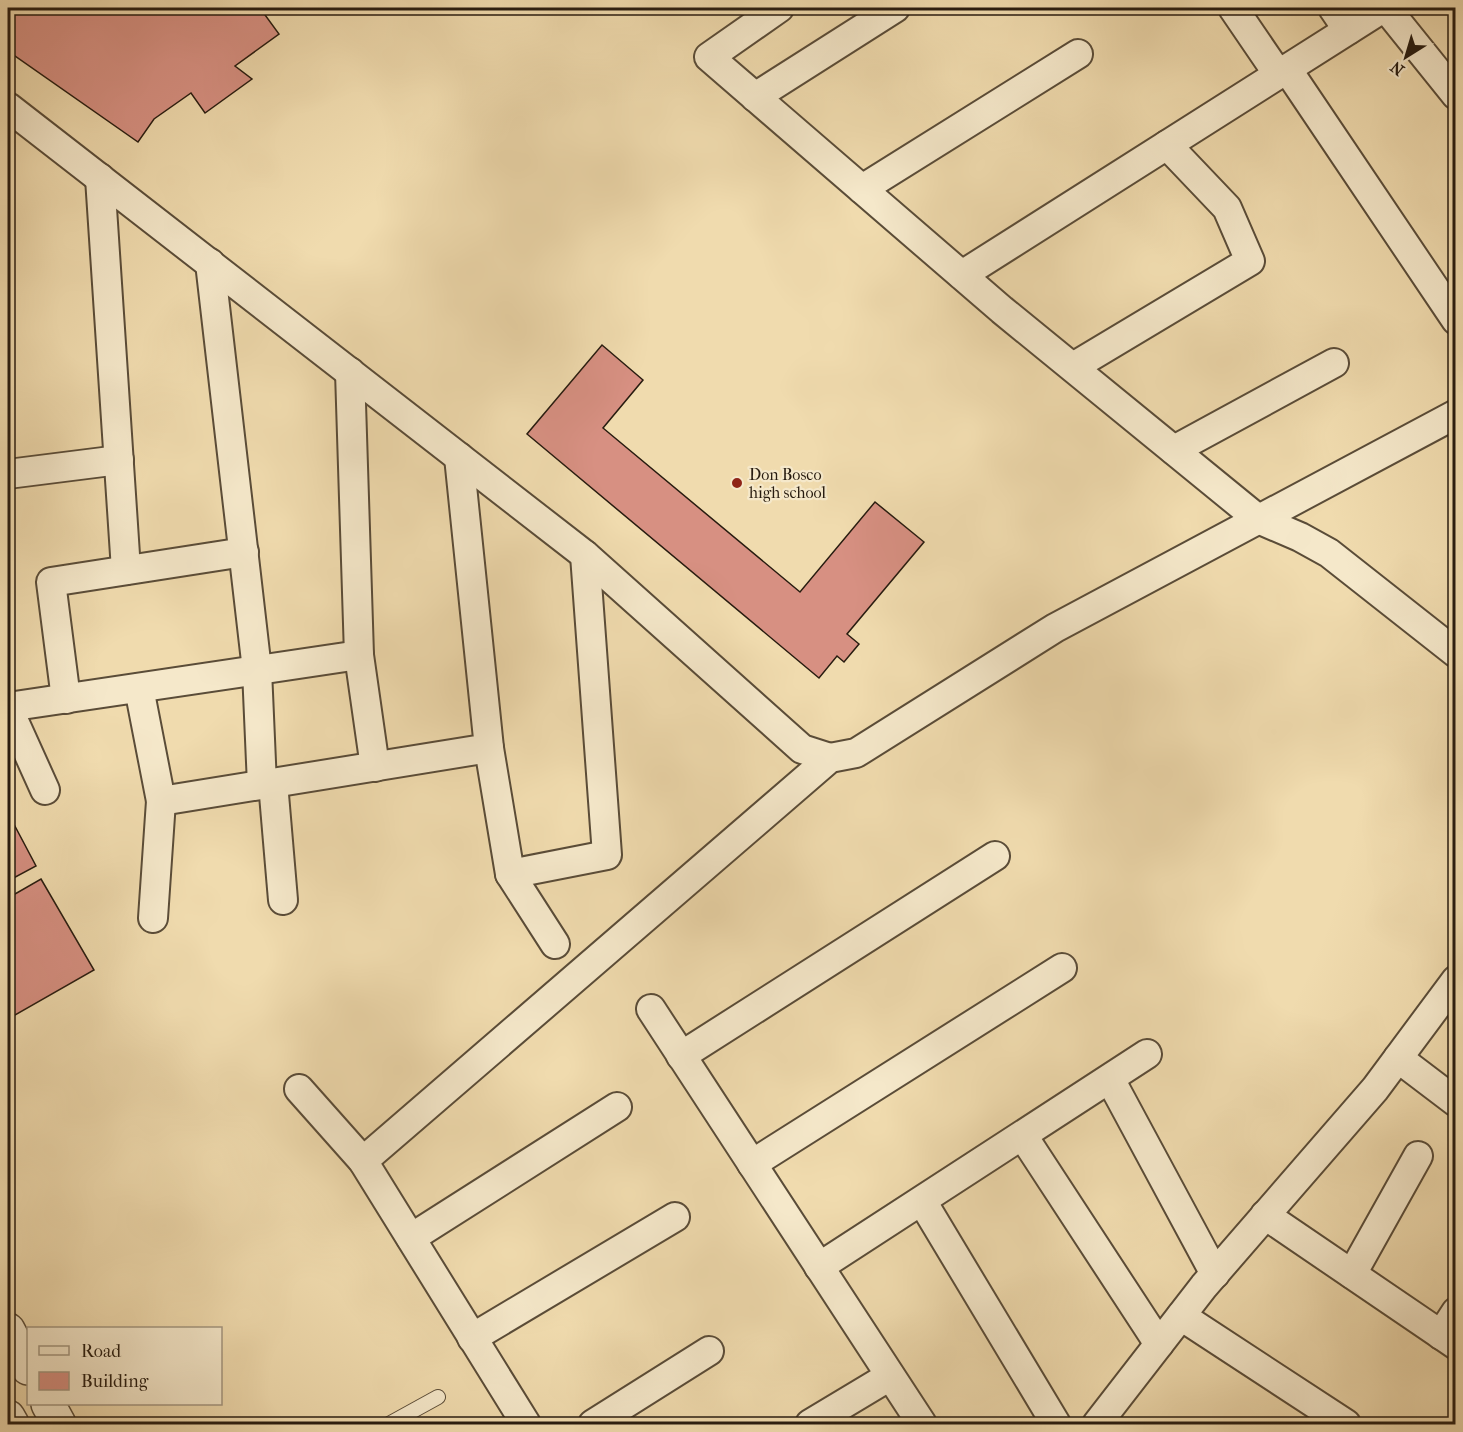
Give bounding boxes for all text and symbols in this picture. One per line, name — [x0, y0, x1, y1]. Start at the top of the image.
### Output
north arrow — [1376, 27, 1436, 87]
text: N — [1386, 57, 1408, 80]
place label: Don Bosco high school — [749, 465, 827, 502]
marker: Don Bosco high school — [730, 476, 744, 490]
legend — [27, 1327, 222, 1405]
text: Road — [81, 1341, 121, 1362]
text: Building — [81, 1371, 149, 1392]

